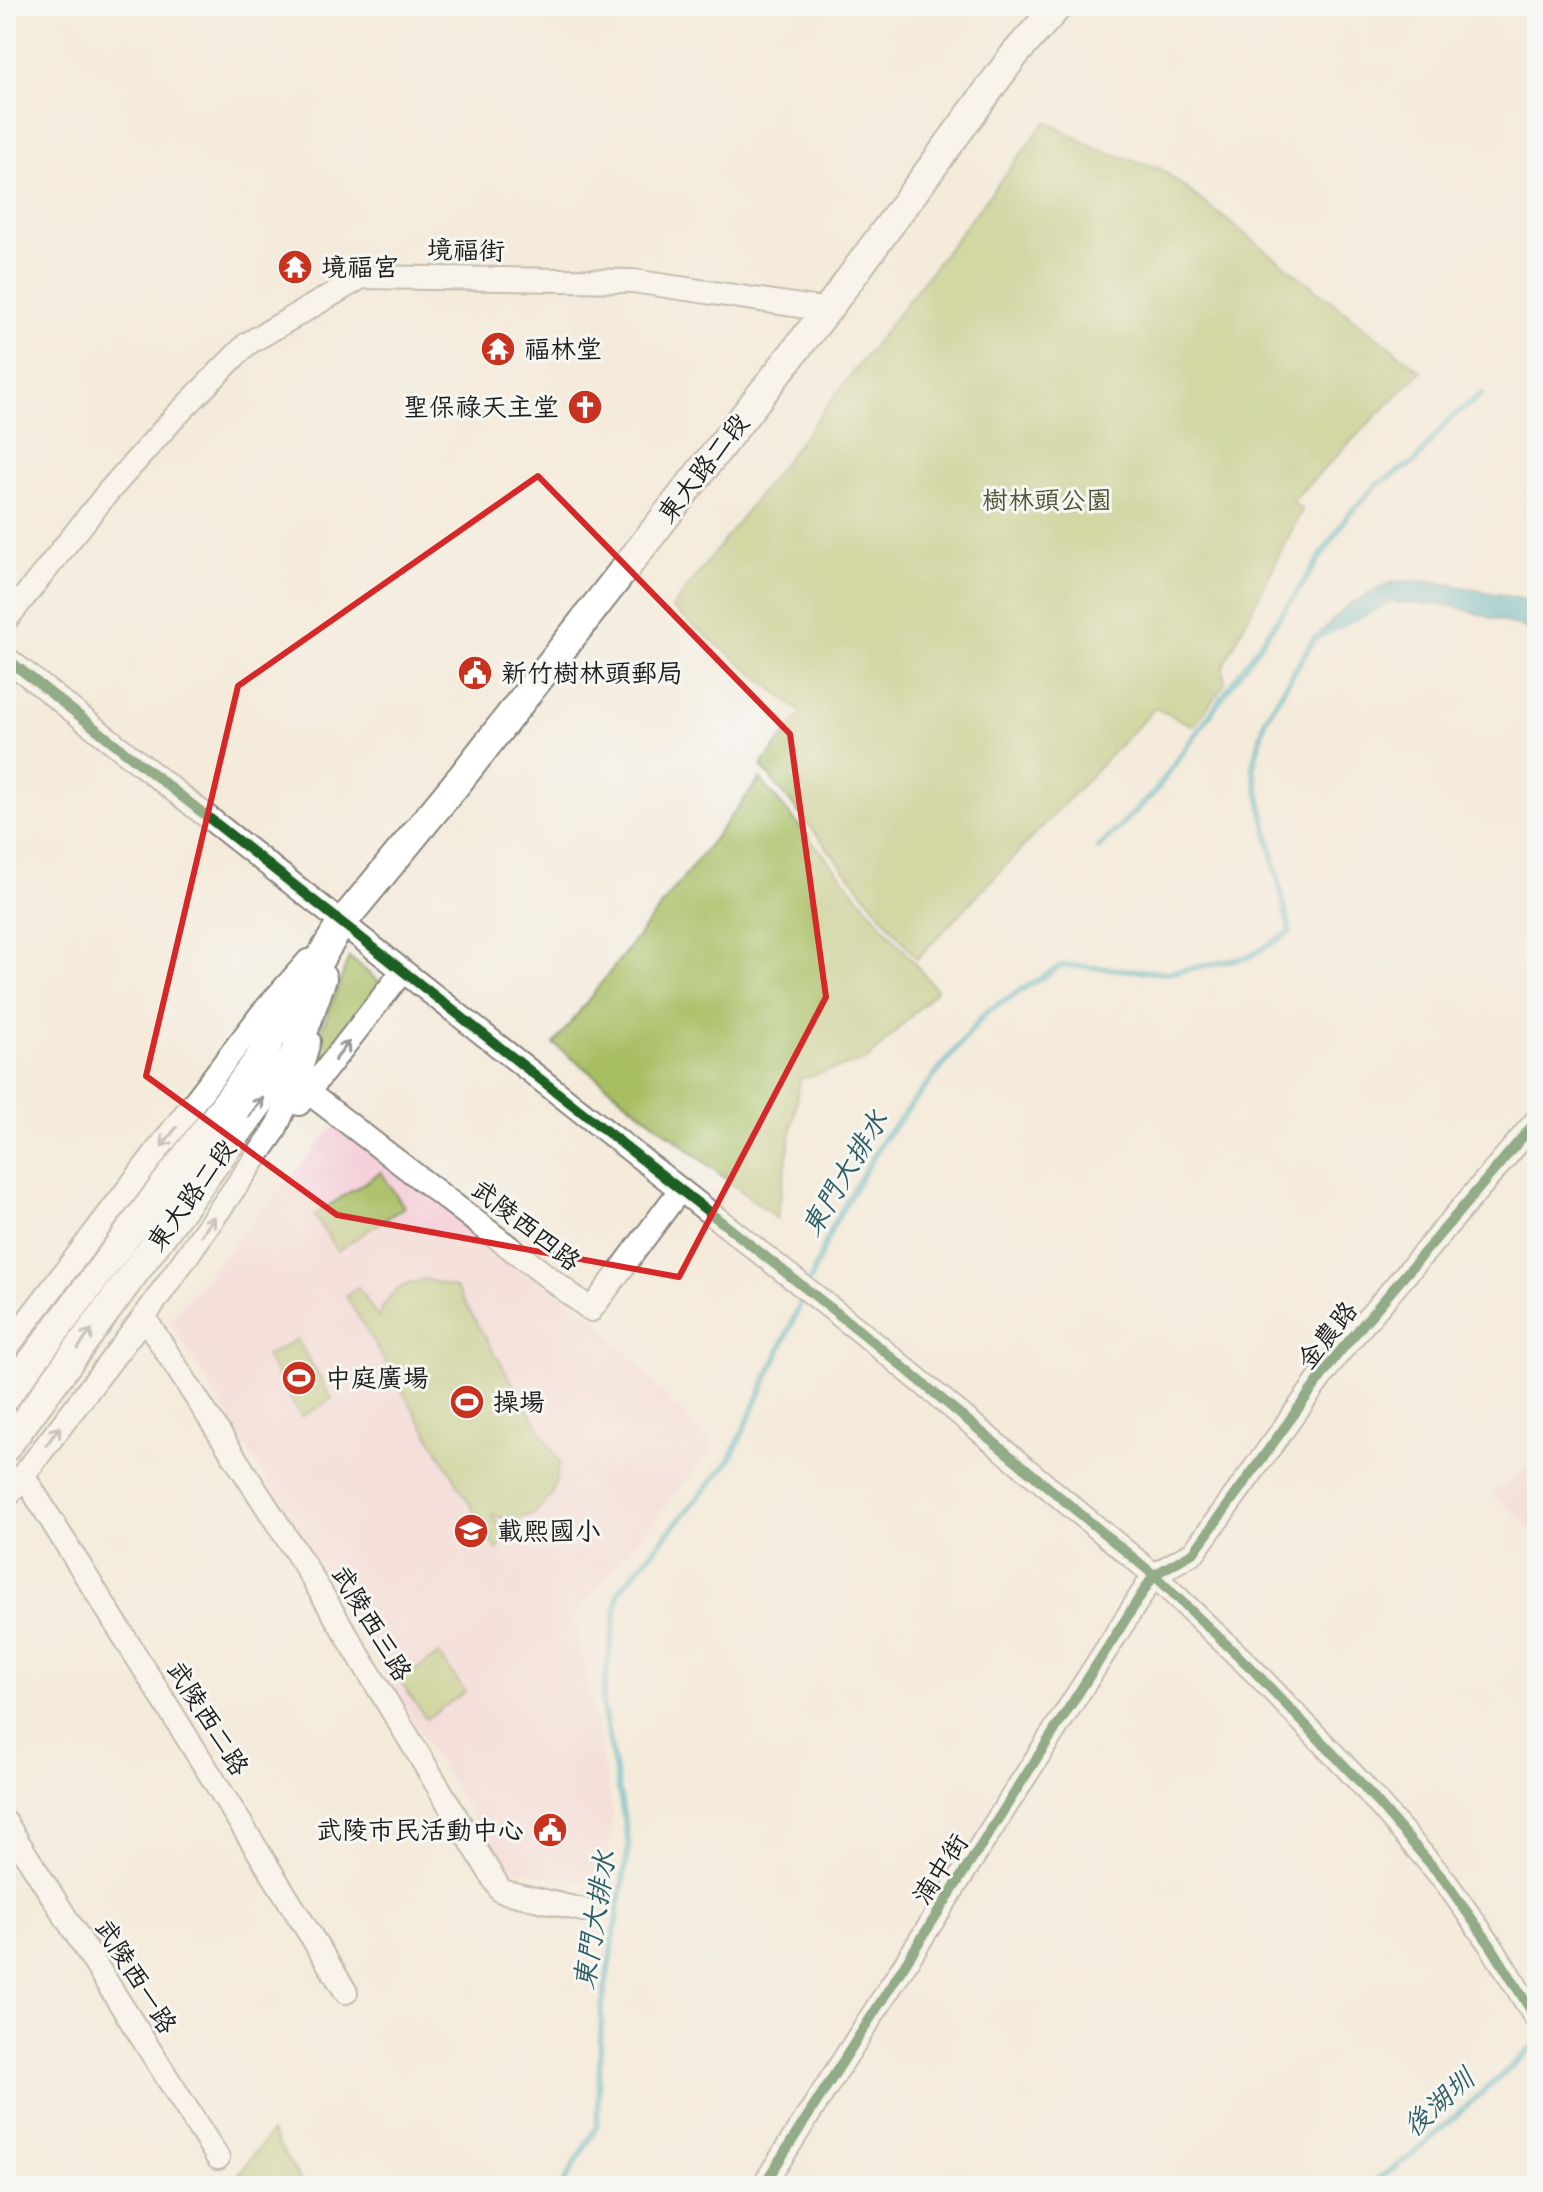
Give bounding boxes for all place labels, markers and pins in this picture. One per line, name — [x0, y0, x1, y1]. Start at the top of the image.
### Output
temple icon: 境福宮 — [276, 248, 314, 286]
place label: 境福宮 — [321, 252, 399, 289]
temple icon: 福林堂 — [479, 330, 517, 368]
place label: 福林堂 — [524, 334, 602, 371]
church icon: 聖保祿天主堂 — [566, 388, 604, 426]
place label: 聖保祿天主堂 — [403, 392, 559, 429]
public building icon: 新竹樹林頭郵局 — [456, 654, 494, 692]
place label: 新竹樹林頭郵局 — [501, 658, 683, 695]
sports icon: 中庭廣場 — [280, 1359, 318, 1397]
place label: 中庭廣場 — [325, 1363, 429, 1400]
sports icon: 操場 — [448, 1383, 486, 1421]
place label: 操場 — [493, 1387, 545, 1424]
school or university icon: 載熙國小 — [452, 1512, 490, 1550]
place label: 載熙國小 — [497, 1516, 601, 1553]
public building icon: 武陵市民活動中心 — [531, 1811, 569, 1849]
place label: 武陵市民活動中心 — [316, 1815, 524, 1852]

